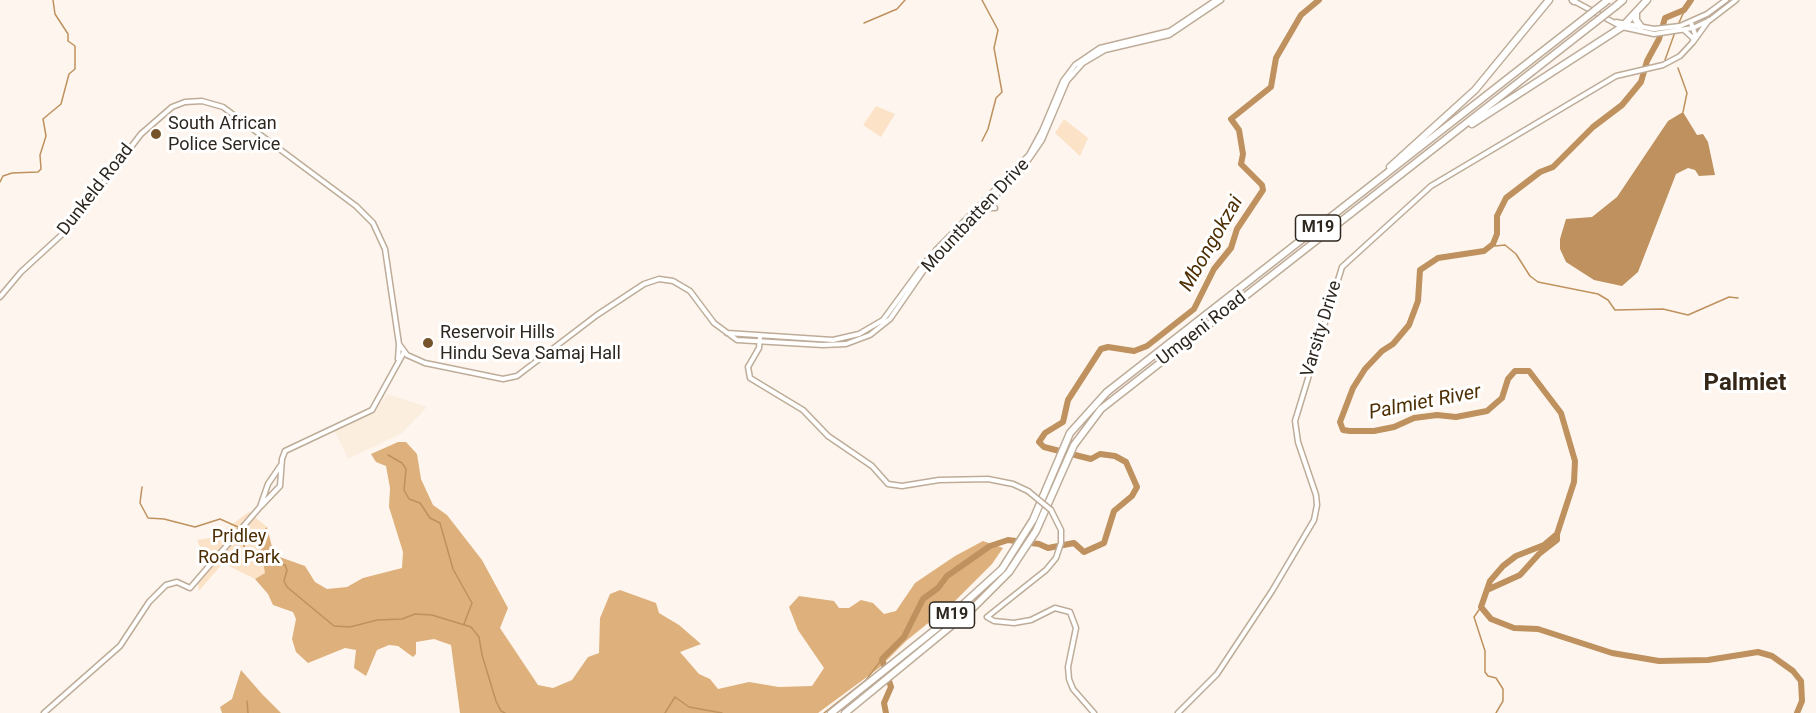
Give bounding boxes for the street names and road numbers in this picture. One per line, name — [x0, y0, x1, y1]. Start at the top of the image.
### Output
street label: Dunkeld Road — [53, 140, 139, 240]
street label: Mountbatten Drive — [918, 155, 1034, 277]
road number: M19 — [1296, 215, 1340, 241]
street label: Varsity Drive — [1297, 278, 1347, 380]
street label: Umgeni Road — [1153, 287, 1251, 371]
road number: M19 — [930, 602, 974, 628]

